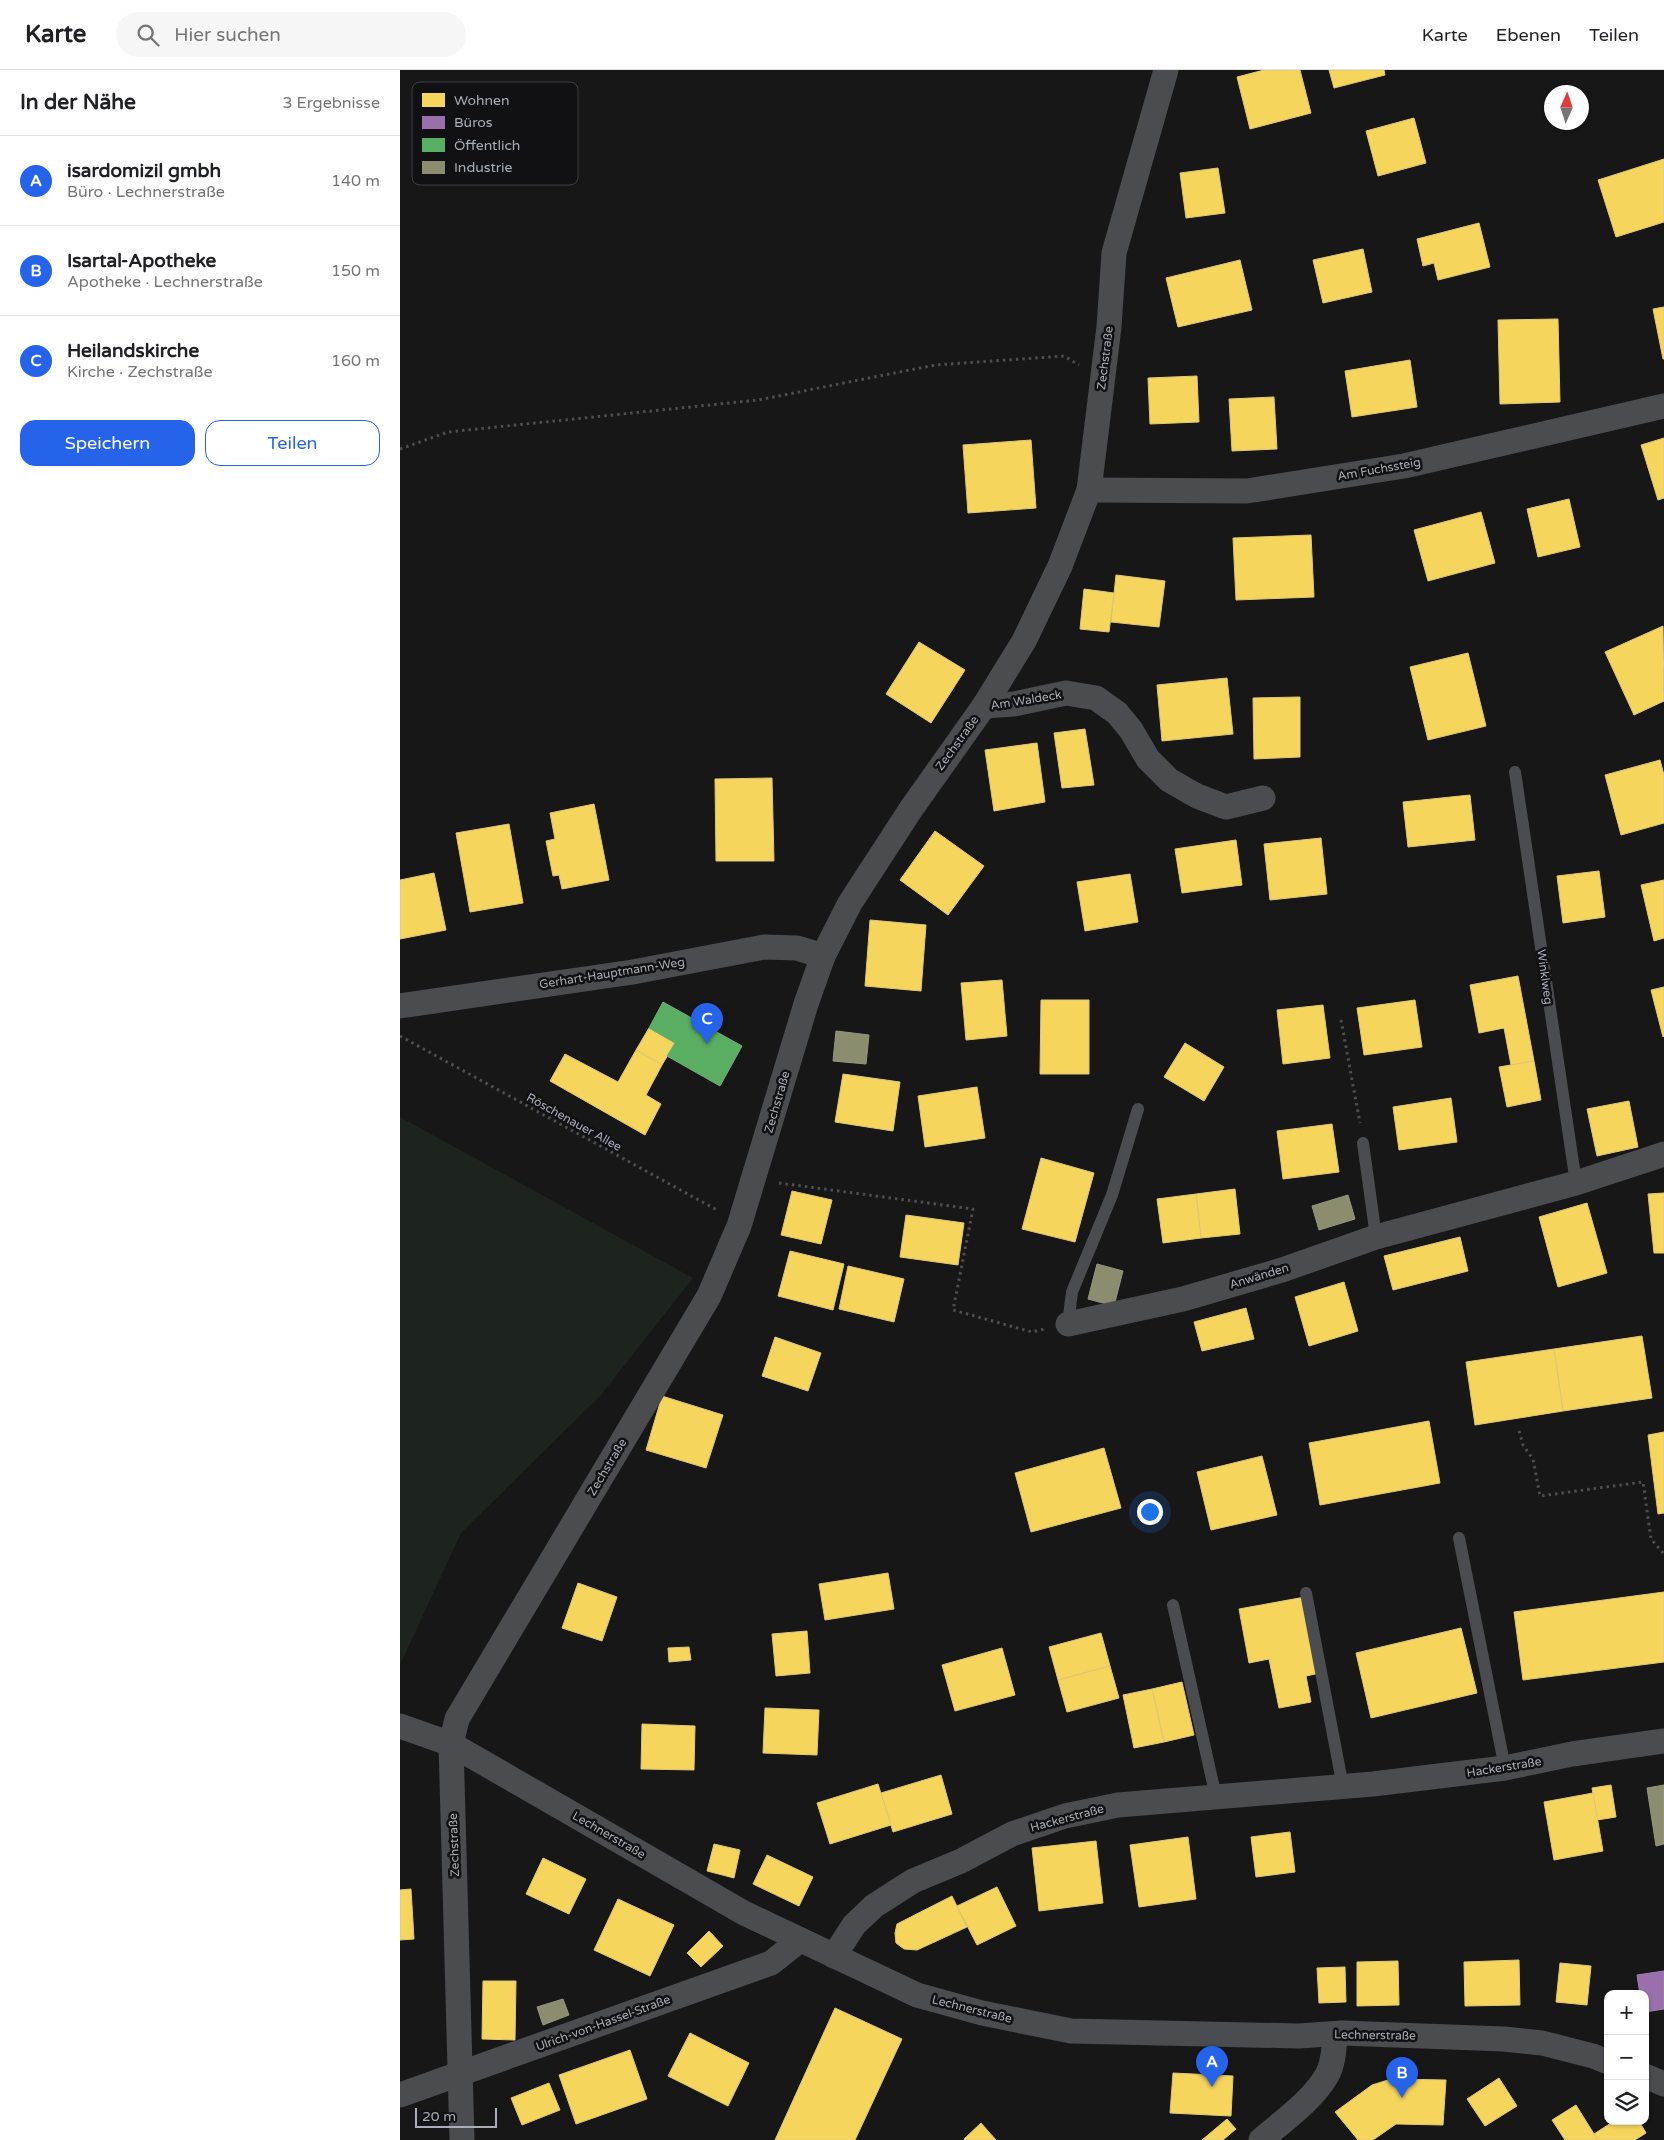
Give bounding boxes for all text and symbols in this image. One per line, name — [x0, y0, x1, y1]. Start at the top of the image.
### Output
search box — [116, 12, 466, 57]
text: Karte — [25, 20, 86, 49]
icon: search — [134, 21, 162, 49]
text: Hier suchen — [174, 24, 281, 46]
text: Karte — [1422, 24, 1468, 46]
text: Ebenen — [1496, 24, 1561, 46]
text: Teilen — [1589, 24, 1639, 46]
legend — [412, 82, 578, 185]
north arrow — [1544, 85, 1589, 130]
text: In der Nähe — [20, 90, 136, 115]
text: Wohnen — [454, 92, 510, 109]
text: 3 Ergebnisse — [282, 93, 380, 113]
text: Büros — [454, 114, 493, 131]
text: Öffentlich — [454, 137, 520, 154]
text: Industrie — [454, 159, 513, 176]
text: isardomizil gmbh — [67, 160, 221, 182]
text: A — [30, 171, 42, 191]
text: 140 m — [331, 171, 380, 191]
text: Büro · Lechnerstraße — [67, 182, 225, 202]
text: Isartal-Apotheke — [67, 250, 216, 272]
text: B — [30, 261, 42, 281]
text: 150 m — [331, 261, 380, 281]
text: Apotheke · Lechnerstraße — [67, 272, 263, 292]
street label: Zechstraße — [1094, 325, 1116, 391]
text: Heilandskirche — [67, 340, 199, 362]
text: C — [30, 351, 42, 371]
text: 160 m — [331, 351, 380, 371]
text: Kirche · Zechstraße — [67, 362, 213, 382]
button: Speichern — [20, 420, 195, 466]
button: Teilen — [205, 420, 380, 466]
street label: Am Fuchssteig — [1336, 455, 1422, 483]
street label: Am Waldeck — [989, 687, 1063, 713]
street label: Zechstraße — [933, 713, 982, 773]
street label: Winklweg — [1534, 948, 1556, 1006]
street label: Gerhart-Hauptmann-Weg — [538, 955, 686, 991]
pin: C — [691, 1003, 723, 1044]
street label: Zechstraße — [761, 1069, 793, 1135]
street label: Röschenauer Allee — [524, 1090, 624, 1154]
street label: Anwänden — [1228, 1260, 1290, 1292]
street label: Zechstraße — [585, 1436, 630, 1498]
your location — [1137, 1499, 1163, 1525]
street label: Hackerstraße — [1465, 1754, 1543, 1780]
street label: Hackerstraße — [1029, 1801, 1106, 1835]
street label: Lechnerstraße — [570, 1808, 648, 1862]
street label: Zechstraße — [446, 1813, 462, 1877]
map controls — [1604, 1990, 1649, 2125]
button: + — [1604, 1990, 1649, 2035]
street label: Ulrich-von-Hassel-Straße — [534, 1992, 672, 2054]
street label: Lechnerstraße — [931, 1992, 1014, 2026]
street label: Lechnerstraße — [1334, 2027, 1416, 2043]
button: − — [1604, 2035, 1649, 2080]
pin: A — [1196, 2046, 1228, 2087]
pin: B — [1386, 2057, 1418, 2098]
button: layers — [1604, 2080, 1649, 2125]
scale bar — [415, 2105, 498, 2128]
text: 20 m — [422, 2108, 456, 2125]

